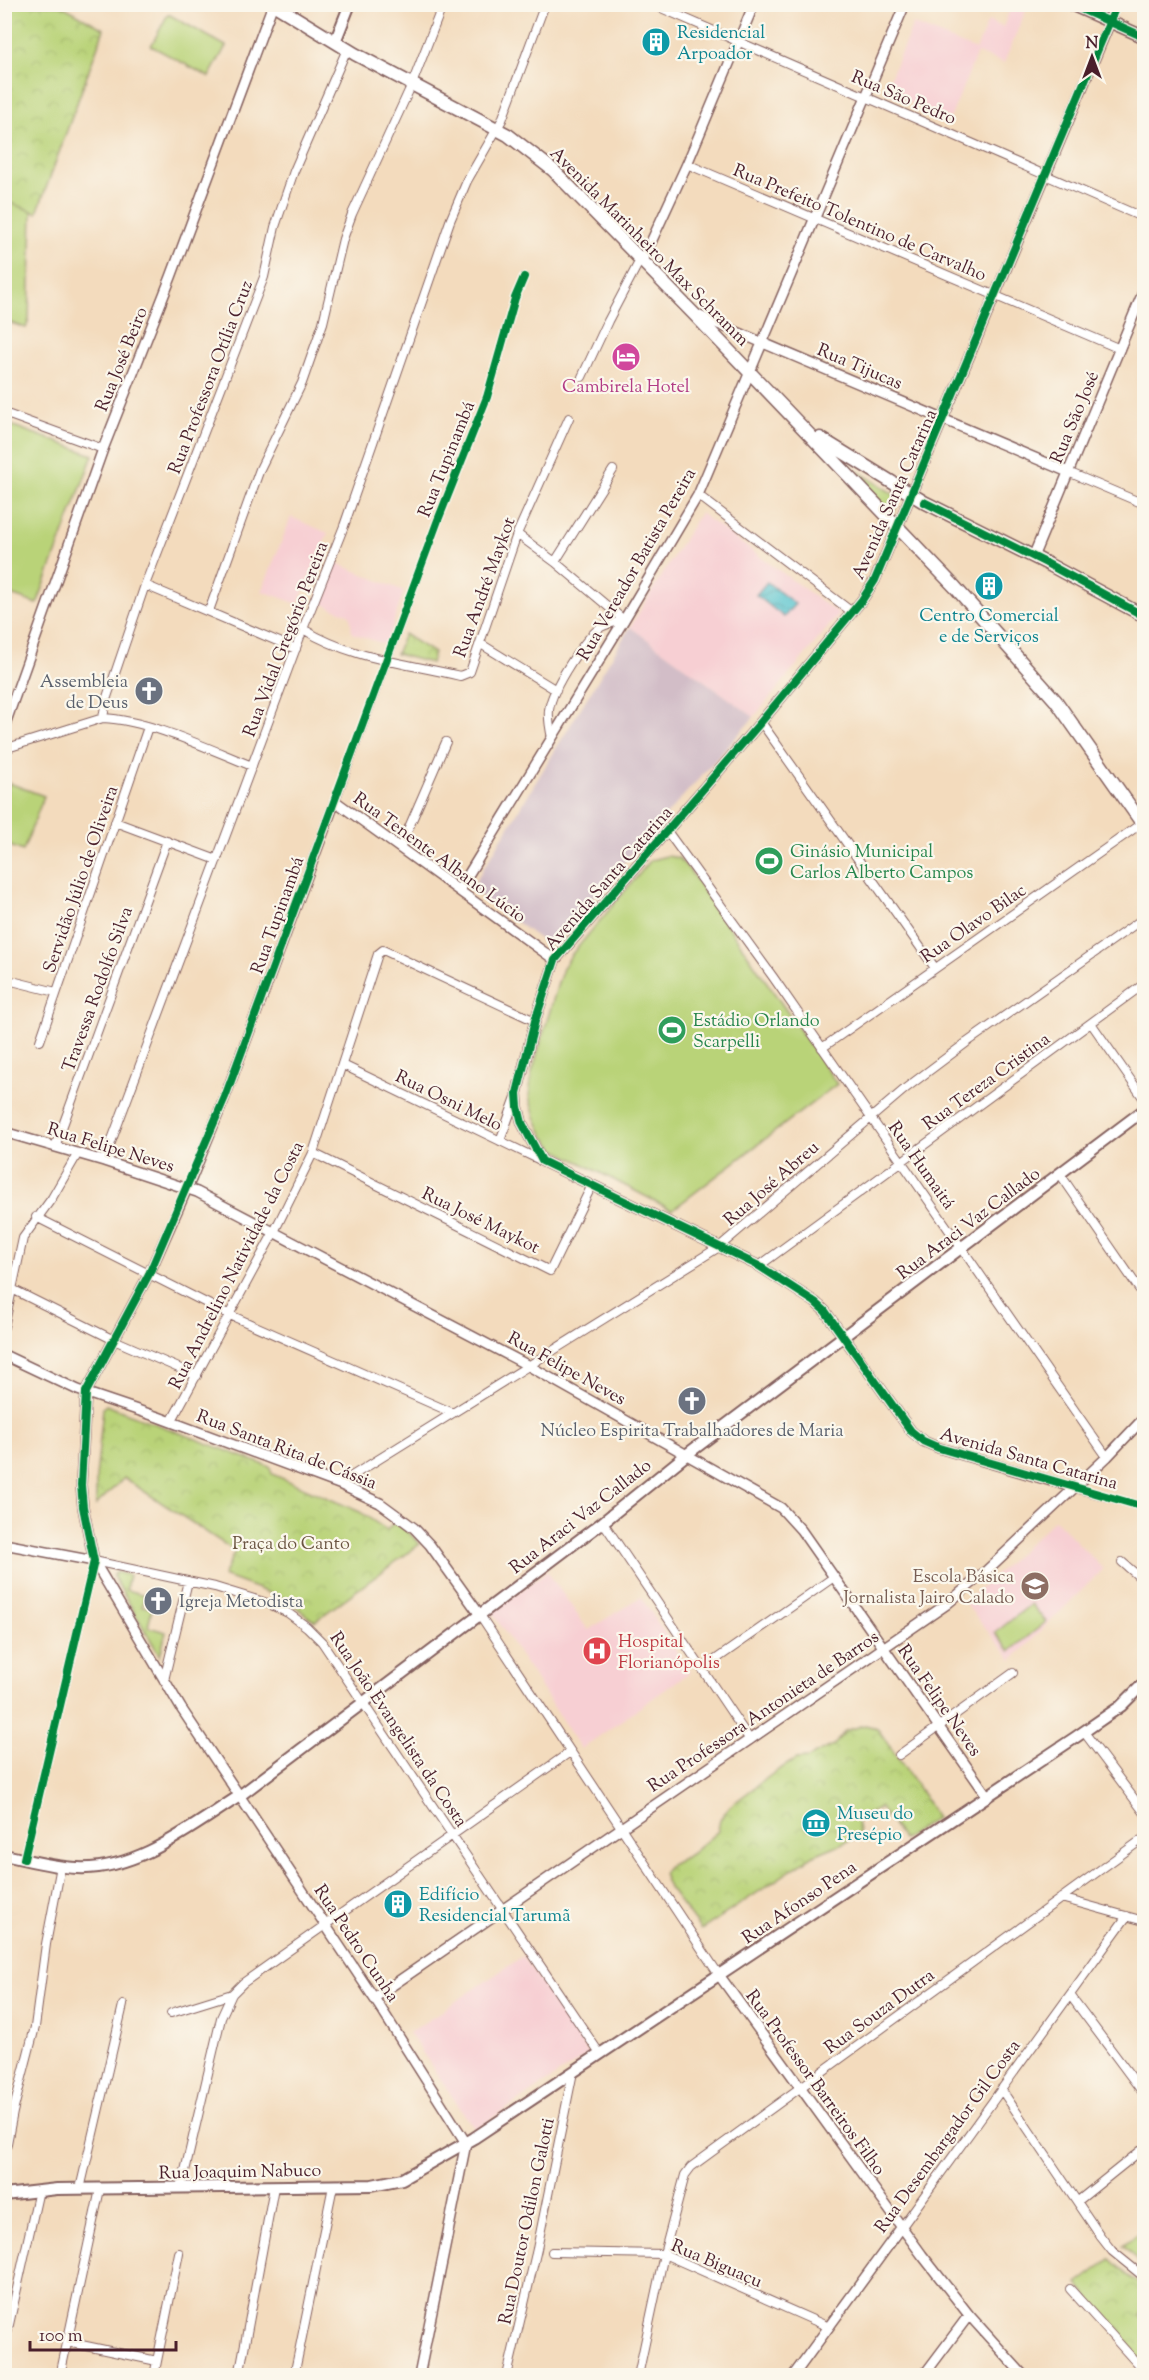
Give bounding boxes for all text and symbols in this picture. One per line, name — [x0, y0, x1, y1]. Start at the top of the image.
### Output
place label: Residencial Arpoador — [677, 21, 765, 68]
building icon: Residencial Arpoador — [640, 26, 672, 58]
north arrow — [1062, 27, 1122, 87]
text: N — [1086, 33, 1099, 56]
street label: Rua São Pedro — [847, 65, 960, 133]
street label: Avenida Marinheiro Max Schramm — [543, 142, 754, 353]
street label: Rua Prefeito Tolentino de Carvalho — [728, 159, 990, 289]
street label: Rua Professora Otília Cruz — [163, 277, 261, 478]
street label: Rua José Beiro — [90, 303, 156, 416]
street label: Rua Tijucas — [812, 338, 906, 398]
hotel icon: Cambirela Hotel — [610, 341, 642, 373]
street label: Rua São José — [1045, 368, 1107, 468]
place label: Cambirela Hotel — [562, 375, 690, 401]
street label: Rua Tupinambá — [413, 398, 483, 522]
street label: Avenida Santa Catarina — [847, 405, 945, 584]
street label: Rua Vereador Batista Pereira — [572, 464, 704, 666]
street label: Rua André Maykot — [448, 514, 523, 662]
street label: Rua Vidal Gregório Pereira — [238, 538, 336, 741]
building icon: Centro Comercial e de Serviços — [973, 570, 1005, 602]
place label: Centro Comercial e de Serviços — [919, 604, 1059, 651]
place label: Assembleia de Deus — [40, 670, 128, 717]
church icon: Assembleia de Deus — [133, 675, 165, 707]
street label: Servidão Júlio de Oliveira — [38, 783, 126, 977]
street label: Rua Tenente Albano Lúcio — [347, 787, 531, 930]
street label: Avenida Santa Catarina — [539, 801, 680, 957]
place label: Ginásio Municipal Carlos Alberto Campos — [790, 840, 973, 887]
sports icon: Ginásio Municipal Carlos Alberto Campos — [753, 845, 785, 877]
street label: Rua Tupinambá — [246, 853, 312, 978]
street label: Rua Olavo Bilac — [916, 879, 1032, 971]
street label: Travessa Rodolfo Silva — [57, 903, 141, 1076]
place label: Estádio Orlando Scarpelli — [693, 1009, 820, 1056]
sports icon: Estádio Orlando Scarpelli — [656, 1014, 688, 1046]
street label: Rua Tereza Cristina — [918, 1027, 1056, 1138]
street label: Rua Osni Melo — [390, 1065, 506, 1139]
street label: Rua Felipe Neves — [44, 1117, 177, 1181]
street label: Rua Humaitá — [880, 1117, 960, 1215]
street label: Rua José Abreu — [719, 1136, 826, 1233]
street label: Rua Andrelino Natividade da Costa — [164, 1137, 312, 1395]
street label: Rua Araci Vaz Callado — [892, 1162, 1047, 1287]
street label: Rua José Maykot — [417, 1182, 543, 1262]
street label: Rua Felipe Neves — [502, 1326, 630, 1413]
church icon: Núcleo Espirita Trabalhadores de Maria — [676, 1385, 708, 1417]
street label: Rua Santa Rita de Cássia — [192, 1404, 380, 1497]
place label: Núcleo Espirita Trabalhadores de Maria — [540, 1419, 844, 1445]
street label: Avenida Santa Catarina — [936, 1422, 1120, 1498]
street label: Rua Araci Vaz Callado — [505, 1454, 658, 1581]
park label: Praça do Canto — [232, 1532, 350, 1558]
place label: Escola Básica Jornalista Jairo Calado — [842, 1565, 1014, 1612]
school or university icon: Escola Básica Jornalista Jairo Calado — [1019, 1570, 1051, 1602]
church icon: Igreja Metodista — [142, 1585, 174, 1617]
place label: Igreja Metodista — [179, 1590, 303, 1616]
street label: Rua Professora Antonieta de Barros — [643, 1625, 885, 1800]
street label: Rua João Evangelista da Costa — [322, 1627, 473, 1833]
place label: Hospital Florianópolis — [618, 1630, 720, 1677]
hospital icon: Hospital Florianópolis — [581, 1635, 613, 1667]
street label: Rua Felipe Neves — [890, 1640, 987, 1763]
place label: Museu do Presépio — [837, 1802, 913, 1849]
museum icon: Museu do Presépio — [800, 1807, 832, 1839]
street label: Rua Afonso Pena — [738, 1856, 863, 1952]
street label: Rua Pedro Cunha — [306, 1880, 404, 2008]
place label: Edifício Residencial Tarumã — [419, 1883, 571, 1930]
building icon: Edifício Residencial Tarumã — [382, 1888, 414, 1920]
street label: Rua Souza Dutra — [820, 1964, 941, 2062]
street label: Rua Professor Barreiros Filho — [738, 1985, 891, 2182]
street label: Rua Desembargador Gil Costa — [869, 2035, 1028, 2239]
street label: Rua Doutor Odilon Galotti — [493, 2116, 563, 2327]
street label: Rua Joaquim Nabuco — [158, 2159, 322, 2187]
street label: Rua Biguaçu — [667, 2234, 766, 2296]
scale bar — [30, 2314, 176, 2352]
text: 100 m — [39, 2324, 83, 2350]

